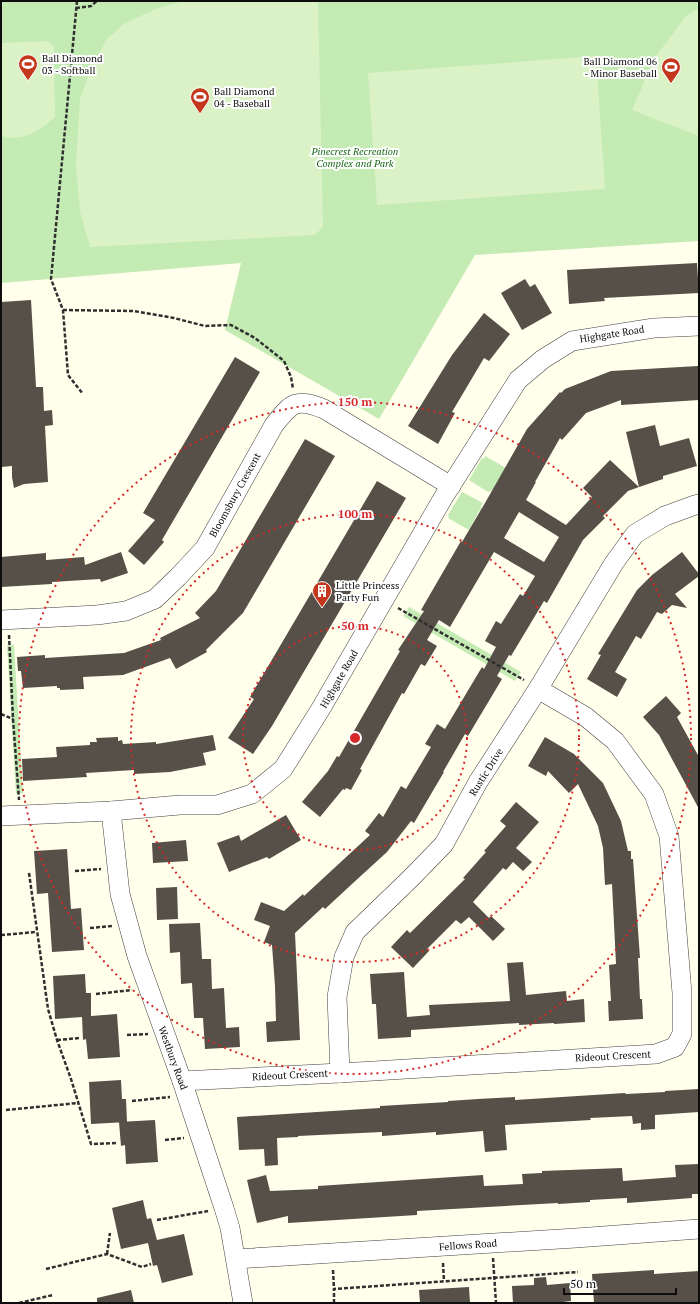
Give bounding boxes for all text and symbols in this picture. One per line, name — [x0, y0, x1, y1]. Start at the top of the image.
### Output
place label: Ball Diamond 03 - Softball — [42, 52, 103, 77]
sports icon: Ball Diamond 03 - Softball — [17, 53, 39, 81]
place label: Ball Diamond 06 - Minor Baseball — [583, 55, 658, 80]
sports icon: Ball Diamond 06 - Minor Baseball — [660, 56, 682, 84]
place label: Ball Diamond 04 - Baseball — [214, 85, 275, 110]
sports icon: Ball Diamond 04 - Baseball — [189, 86, 211, 114]
park label: Pinecrest Recreation Complex and Park — [311, 145, 398, 170]
street label: Highgate Road — [579, 322, 646, 346]
text: 150 m — [338, 394, 372, 409]
street label: Bloomsbury Crescent — [206, 450, 264, 540]
text: 100 m — [338, 506, 372, 521]
place label: Little Princess Party Fun — [336, 579, 399, 604]
building icon: Little Princess Party Fun — [311, 580, 333, 608]
text: 50 m — [341, 618, 369, 633]
street label: Highgate Road — [317, 647, 361, 710]
centre of rings — [348, 731, 362, 745]
street label: Rustic Drive — [466, 746, 506, 798]
street label: Westbury Road — [155, 1024, 191, 1092]
street label: Rideout Crescent — [575, 1048, 652, 1064]
street label: Rideout Crescent — [252, 1067, 329, 1083]
street label: Fellows Road — [438, 1236, 498, 1254]
scale bar — [564, 1270, 676, 1296]
text: 50 m — [570, 1276, 597, 1291]

